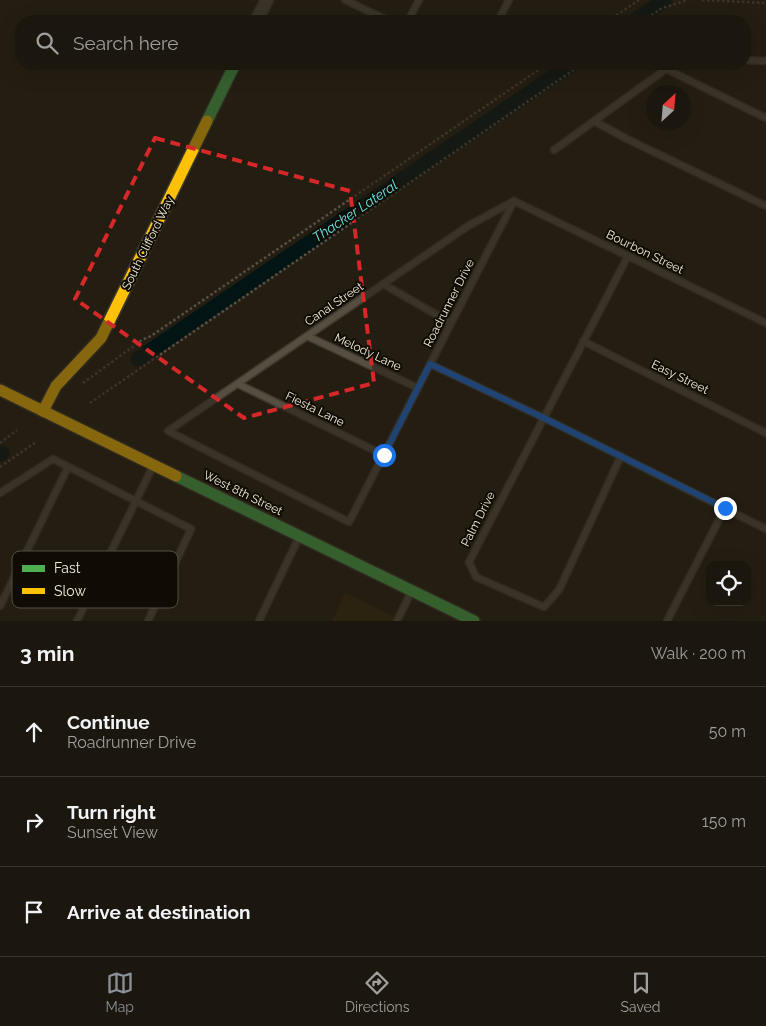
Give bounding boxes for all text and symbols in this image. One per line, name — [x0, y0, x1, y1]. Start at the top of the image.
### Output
search box — [15, 15, 751, 70]
icon: search — [33, 29, 61, 57]
text: Search here — [73, 32, 179, 54]
north arrow — [646, 85, 691, 130]
water label: Thacker Lateral — [309, 177, 401, 245]
street label: South Clifford Way — [119, 193, 177, 292]
street label: Bourbon Street — [604, 227, 686, 277]
street label: Roadrunner Drive — [421, 257, 477, 349]
street label: Canal Street — [302, 279, 366, 329]
street label: Melody Lane — [332, 330, 404, 374]
street label: Easy Street — [649, 357, 711, 397]
street label: Fiesta Lane — [283, 389, 347, 429]
route start — [373, 444, 396, 467]
street label: West 8th Street — [201, 468, 285, 518]
street label: Palm Drive — [458, 489, 498, 549]
route end — [714, 497, 737, 520]
legend — [12, 551, 178, 608]
text: Fast — [54, 560, 81, 576]
map controls — [706, 561, 751, 606]
button: locate — [706, 561, 751, 606]
text: Slow — [54, 583, 86, 599]
text: 3 min — [20, 641, 74, 666]
text: Walk · 200 m — [651, 644, 746, 663]
text: Continue — [67, 711, 150, 733]
icon: ahead — [20, 718, 48, 746]
text: 50 m — [709, 722, 746, 741]
text: Roadrunner Drive — [67, 733, 196, 752]
text: Turn right — [67, 801, 156, 823]
icon: right — [20, 808, 48, 836]
text: 150 m — [702, 812, 746, 831]
text: Sunset View — [67, 823, 158, 842]
icon: arrive — [20, 898, 48, 926]
text: Arrive at destination — [67, 901, 251, 923]
tab: Map — [105, 969, 134, 1015]
tab: Directions — [345, 969, 410, 1015]
tab: Saved — [620, 969, 661, 1015]

